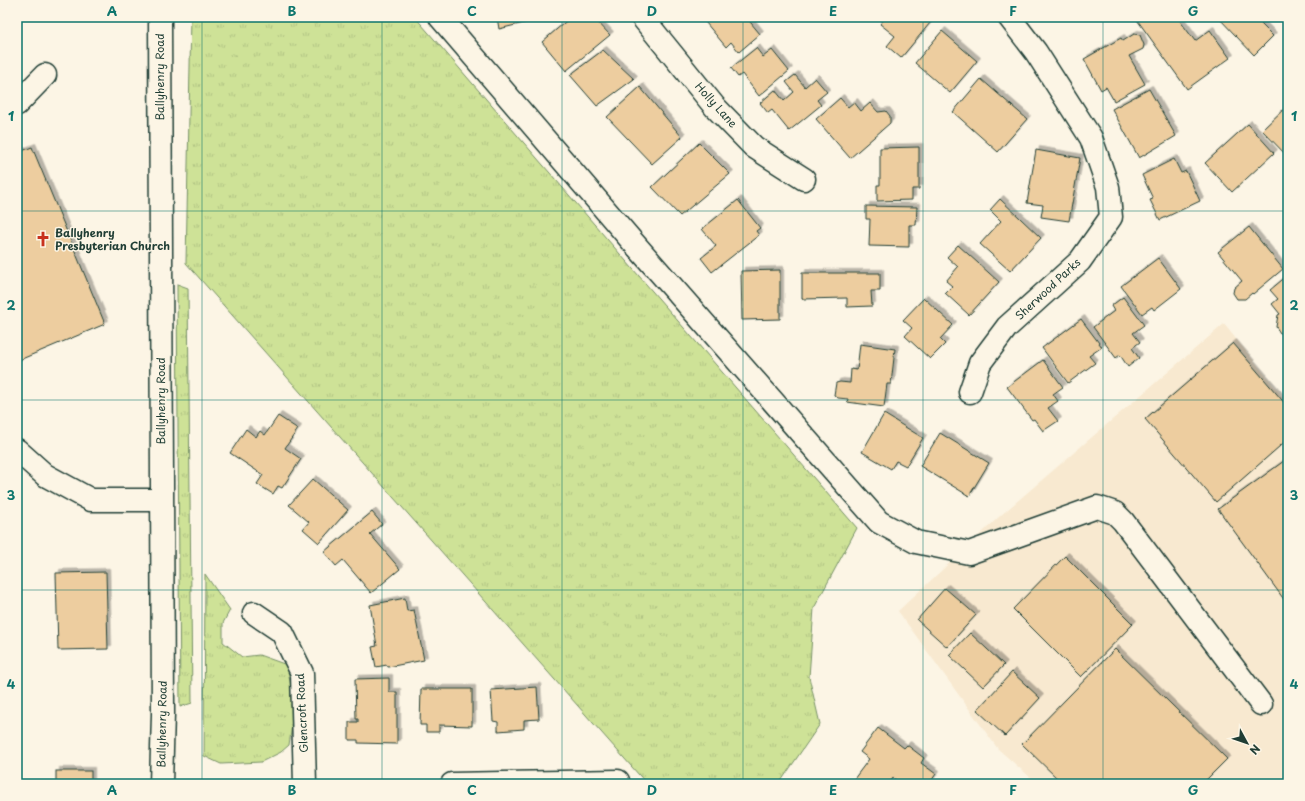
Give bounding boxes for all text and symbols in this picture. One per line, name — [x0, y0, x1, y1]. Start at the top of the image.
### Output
text: A — [107, 1, 117, 20]
text: B — [288, 1, 297, 20]
text: C — [467, 1, 477, 20]
text: D — [647, 1, 657, 20]
text: E — [829, 1, 837, 20]
text: F — [1009, 1, 1017, 20]
text: G — [1188, 1, 1198, 20]
street label: Ballyhenry Road — [151, 33, 168, 121]
street label: Holly Lane — [691, 78, 741, 131]
text: 1 — [8, 106, 14, 125]
text: 1 — [1291, 106, 1297, 125]
place label: Ballyhenry Presbyterian Church — [55, 224, 170, 254]
church icon: Ballyhenry Presbyterian Church — [34, 230, 52, 248]
street label: Sherwood Parks — [1011, 254, 1084, 324]
text: 2 — [6, 295, 16, 314]
text: 2 — [1289, 295, 1299, 314]
street label: Ballyhenry Road — [152, 357, 169, 445]
text: 3 — [7, 485, 16, 504]
text: 3 — [1290, 485, 1299, 504]
street label: Glencroft Road — [291, 672, 312, 753]
text: 4 — [7, 674, 16, 693]
text: 4 — [1290, 674, 1299, 693]
street label: Ballyhenry Road — [152, 680, 171, 768]
north arrow — [1227, 723, 1267, 763]
text: N — [1246, 741, 1264, 759]
text: A — [107, 780, 117, 799]
text: B — [288, 780, 297, 799]
text: C — [467, 780, 477, 799]
text: D — [647, 780, 657, 799]
text: E — [829, 780, 837, 799]
text: F — [1009, 780, 1017, 799]
text: G — [1188, 780, 1198, 799]

